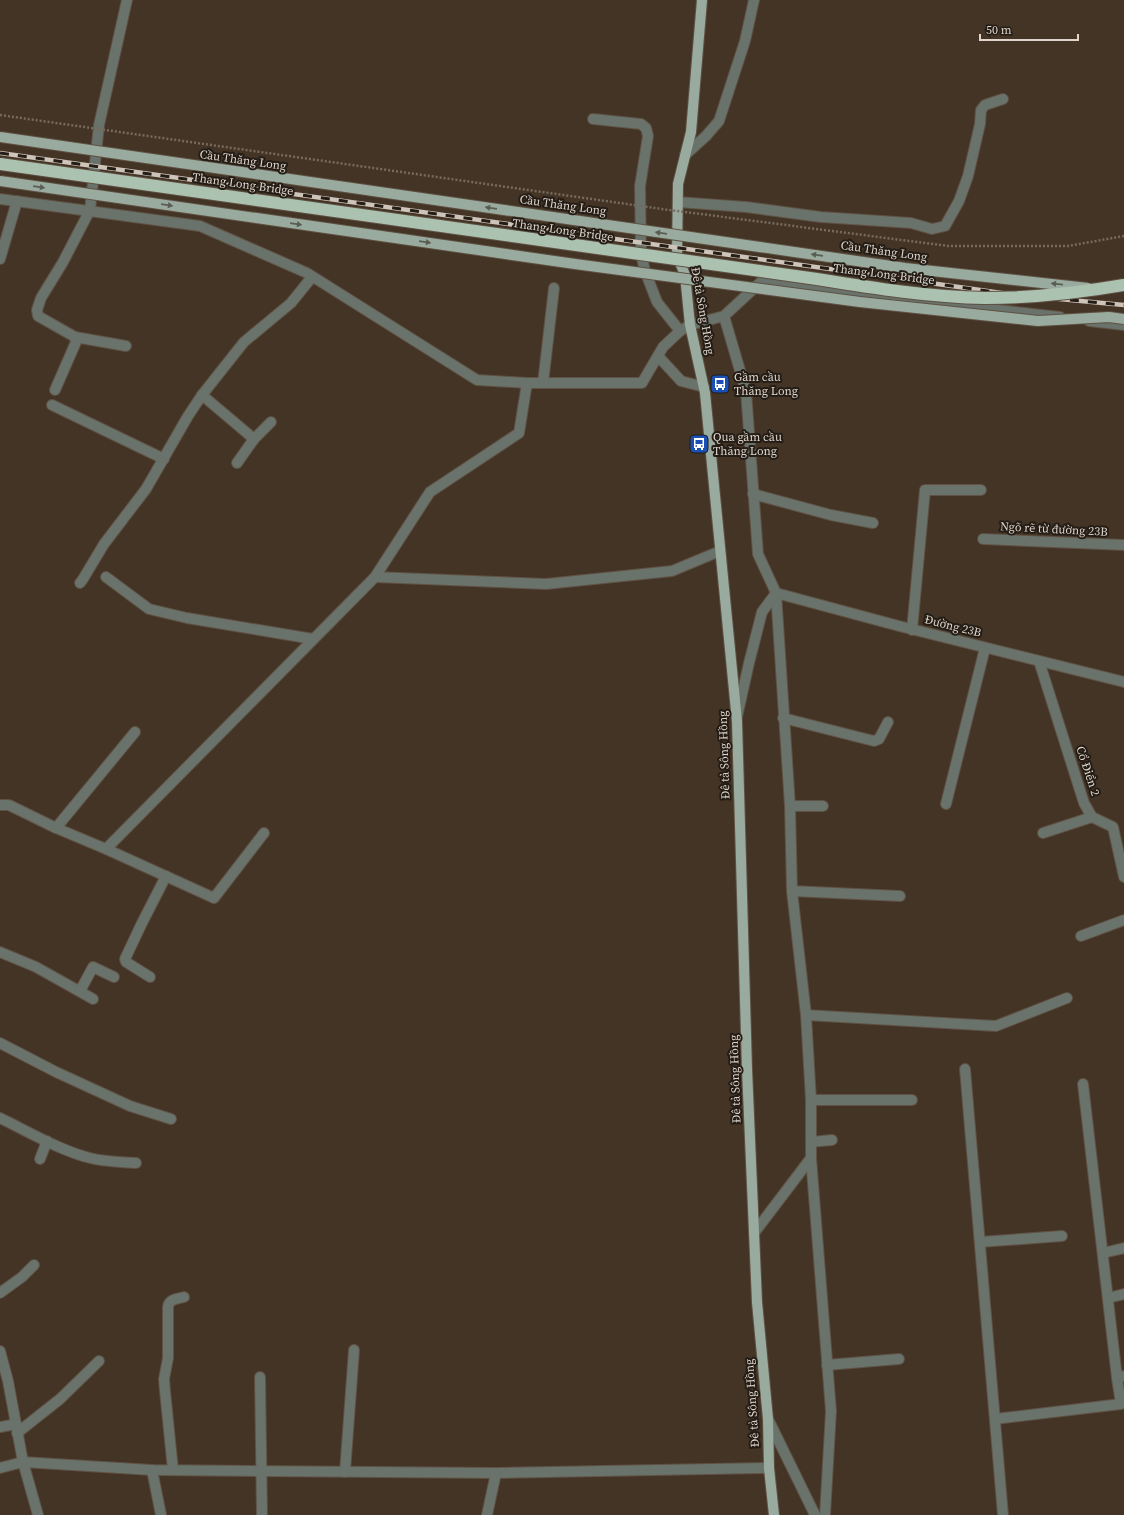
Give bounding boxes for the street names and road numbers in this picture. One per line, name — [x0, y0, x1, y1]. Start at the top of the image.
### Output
street label: Cầu Thăng Long — [199, 146, 287, 174]
street label: Thang Long Bridge — [191, 169, 295, 199]
street label: Cầu Thăng Long — [519, 191, 607, 219]
street label: Thang Long Bridge — [511, 215, 615, 245]
street label: Cầu Thăng Long — [840, 237, 928, 265]
street label: Thang Long Bridge — [832, 260, 936, 288]
street label: Đê tả Sông Hồng — [687, 266, 719, 356]
street label: Ngõ rẽ từ đường 23B — [1000, 518, 1109, 540]
street label: Đường 23B — [923, 611, 983, 641]
street label: Đê tả Sông Hồng — [714, 710, 734, 800]
street label: Cổ Điển 2 — [1072, 744, 1104, 798]
street label: Đê tả Sông Hồng — [725, 1034, 745, 1124]
street label: Đê tả Sông Hồng — [741, 1358, 763, 1448]

